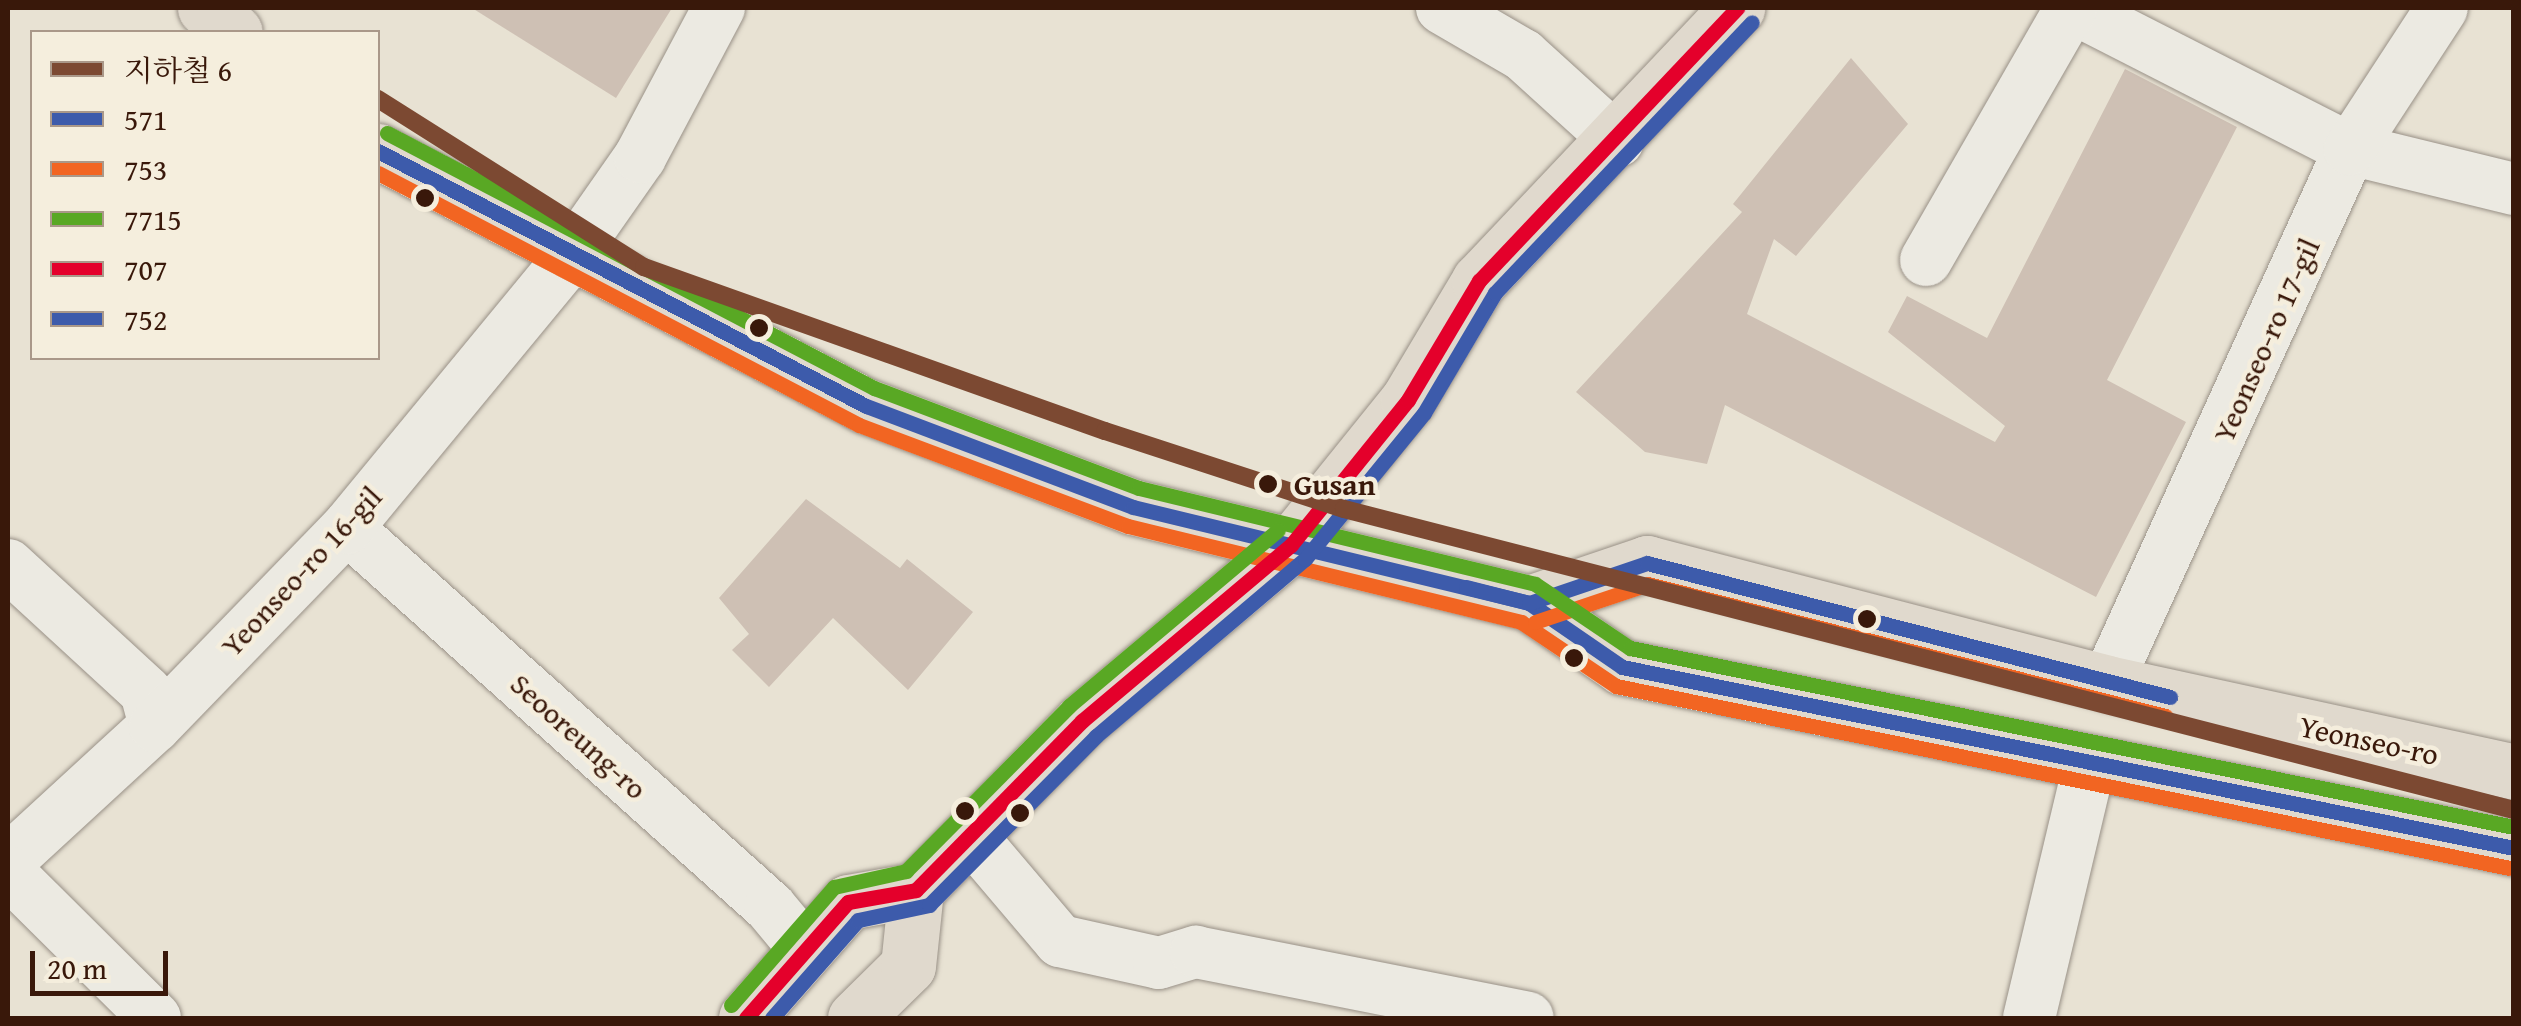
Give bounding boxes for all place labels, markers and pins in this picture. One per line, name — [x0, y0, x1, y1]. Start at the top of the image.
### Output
unlabelled marker — [415, 188, 435, 208]
unlabelled marker — [749, 318, 769, 338]
place label: Gusan — [1294, 466, 1375, 502]
marker: Gusan — [1251, 467, 1285, 501]
unlabelled marker — [1857, 609, 1877, 629]
unlabelled marker — [1564, 648, 1584, 668]
unlabelled marker — [955, 801, 975, 821]
unlabelled marker — [1010, 803, 1030, 823]

